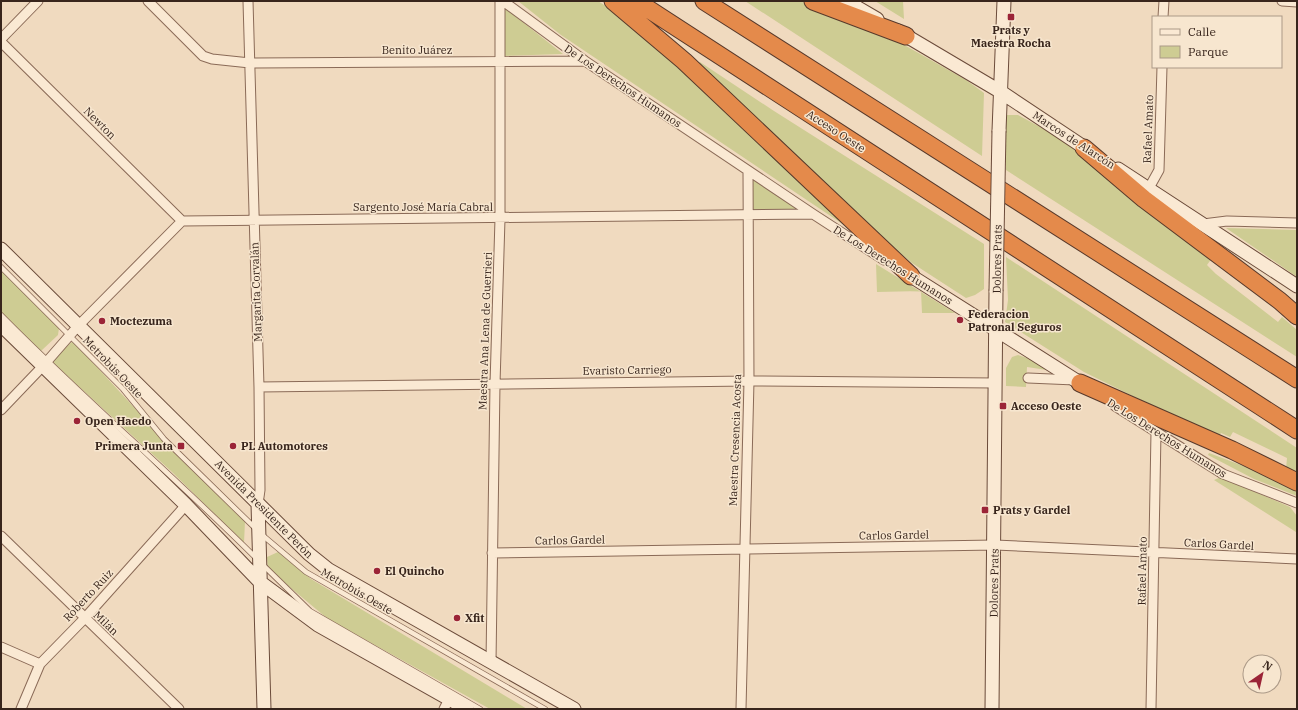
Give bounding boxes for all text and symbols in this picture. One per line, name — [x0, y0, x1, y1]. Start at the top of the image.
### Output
marker: Prats y Maestra Rocha — [1006, 12, 1016, 22]
legend — [1152, 16, 1282, 68]
place label: Prats y Maestra Rocha — [971, 23, 1051, 50]
text: Calle — [1188, 24, 1216, 39]
street label: De Los Derechos Humanos — [562, 41, 684, 131]
street label: Benito Juárez — [382, 43, 453, 57]
text: Parque — [1188, 44, 1228, 59]
street label: Rafael Amato — [1140, 94, 1156, 164]
street label: Newton — [81, 104, 119, 142]
street label: Acceso Oeste — [804, 107, 868, 155]
street label: Marcos de Alarcón — [1030, 108, 1118, 172]
street label: Sargento José María Cabral — [353, 200, 493, 214]
street label: De Los Derechos Humanos — [831, 222, 955, 308]
street label: Dolores Prats — [989, 224, 1005, 294]
street label: Margarita Corvalán — [247, 242, 265, 342]
street label: Maestra Ana Lena de Guerrieri — [475, 251, 495, 410]
place label: Federacion Patronal Seguros — [968, 307, 1062, 334]
place label: Moctezuma — [110, 314, 172, 328]
marker: Federacion Patronal Seguros — [955, 315, 965, 325]
marker: Moctezuma — [97, 316, 107, 326]
street label: Metrobús Oeste — [80, 333, 146, 401]
street label: Evaristo Carriego — [582, 362, 672, 378]
street label: Maestra Cresencia Acosta — [726, 374, 744, 506]
street label: De Los Derechos Humanos — [1105, 395, 1229, 481]
place label: Acceso Oeste — [1011, 399, 1081, 413]
marker: Acceso Oeste — [998, 401, 1008, 411]
place label: Open Haedo — [85, 414, 151, 428]
marker: Open Haedo — [72, 416, 82, 426]
place label: Primera Junta — [95, 439, 173, 453]
place label: PL Automotores — [241, 439, 328, 453]
marker: Primera Junta — [176, 441, 186, 451]
marker: PL Automotores — [228, 441, 238, 451]
street label: Avenida Presidente Perón — [212, 457, 316, 561]
place label: Prats y Gardel — [993, 503, 1071, 517]
marker: Prats y Gardel — [980, 505, 990, 515]
street label: Carlos Gardel — [859, 527, 929, 543]
street label: Carlos Gardel — [535, 532, 605, 548]
street label: Carlos Gardel — [1184, 535, 1254, 553]
street label: Rafael Amato — [1134, 536, 1150, 606]
street label: Dolores Prats — [986, 548, 1002, 618]
place label: El Quincho — [385, 564, 444, 578]
street label: Roberto Ruiz — [60, 565, 116, 624]
street label: Metrobús Oeste — [319, 565, 395, 617]
marker: El Quincho — [372, 566, 382, 576]
street label: Milán — [91, 608, 121, 638]
place label: Xfit — [465, 611, 484, 625]
marker: Xfit — [452, 613, 462, 623]
north arrow — [1242, 654, 1282, 694]
text: N — [1260, 657, 1275, 674]

